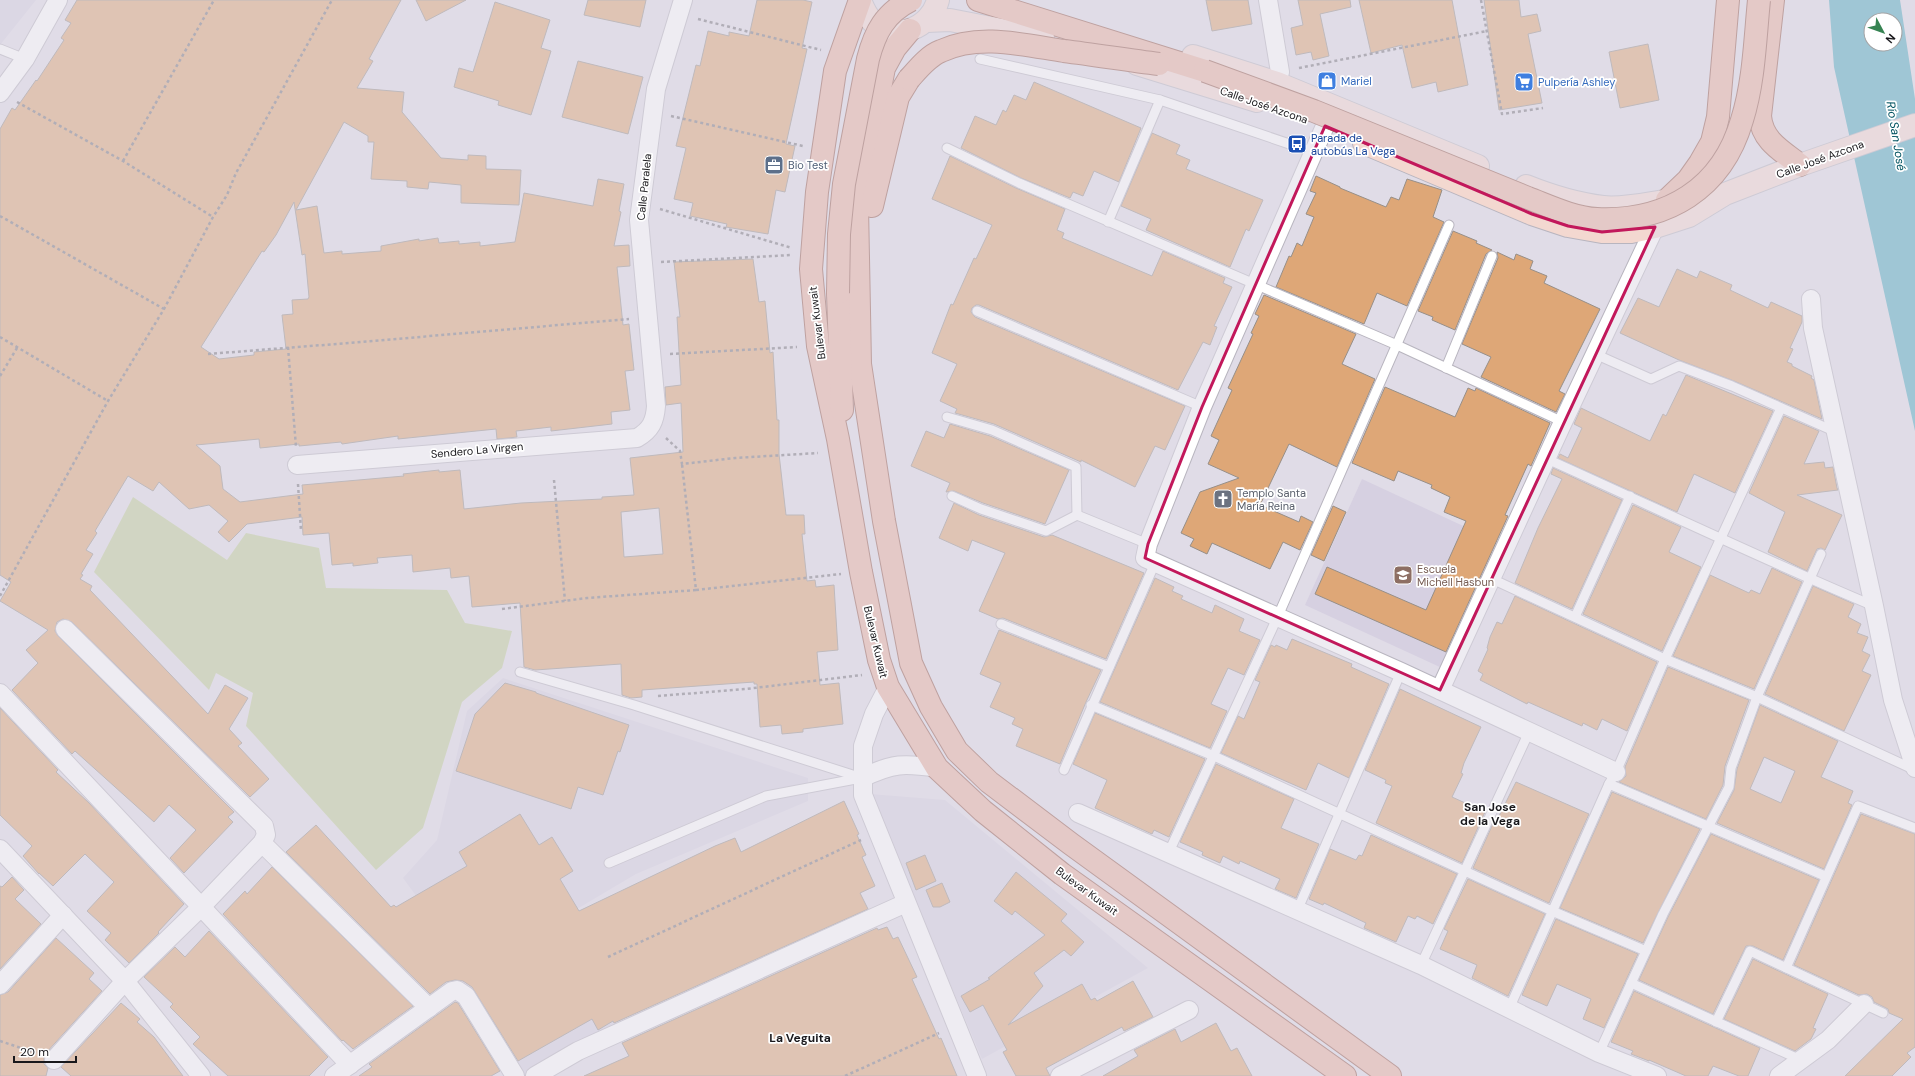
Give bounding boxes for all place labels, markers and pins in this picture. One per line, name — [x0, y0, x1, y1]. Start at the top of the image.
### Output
shop icon: Mariel — [1316, 70, 1338, 92]
supermarket icon: Pulpería Ashley — [1513, 71, 1535, 93]
place label: Mariel — [1341, 74, 1372, 88]
place label: Pulpería Ashley — [1538, 75, 1615, 89]
place label: Parada de autobús La Vega — [1311, 131, 1395, 158]
bus stop icon: Parada de autobús La Vega — [1286, 133, 1308, 155]
office icon: Bio Test — [763, 154, 785, 176]
place label: Bio Test — [788, 158, 828, 172]
place label: Templo Santa María Reina — [1237, 486, 1306, 513]
church icon: Templo Santa María Reina — [1212, 488, 1234, 510]
place label: Escuela Michell Hasbun — [1417, 562, 1494, 589]
school or university icon: Escuela Michell Hasbun — [1392, 564, 1414, 586]

